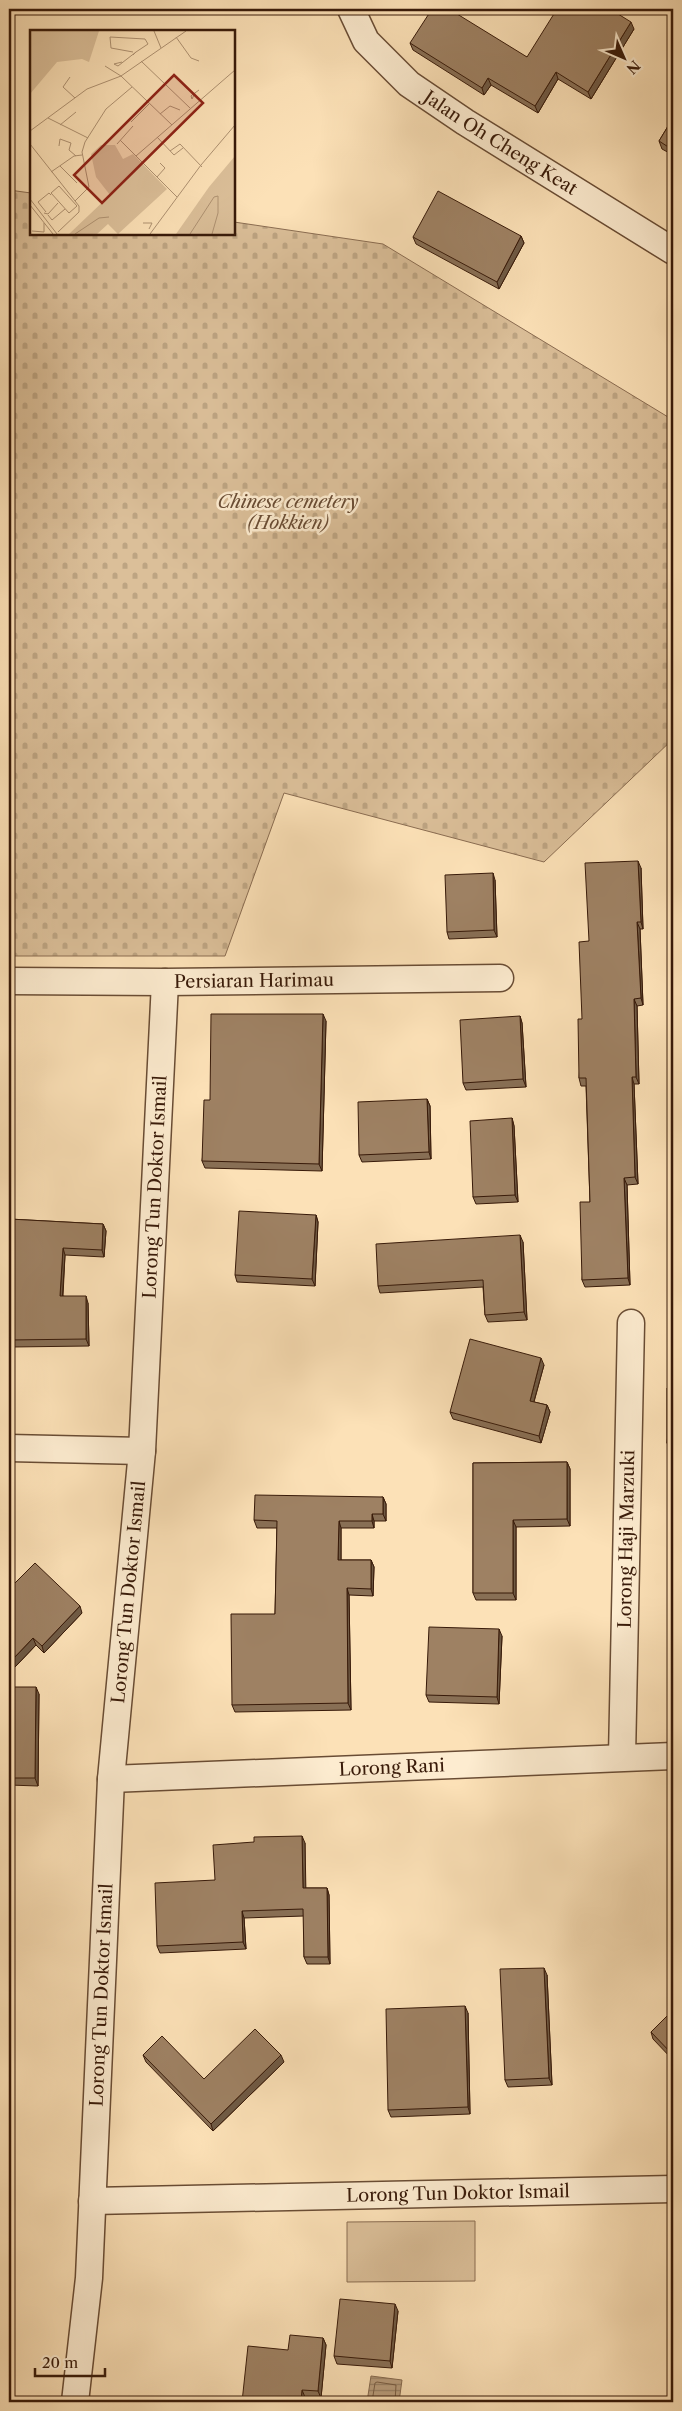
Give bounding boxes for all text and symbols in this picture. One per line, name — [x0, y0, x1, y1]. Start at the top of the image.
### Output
inset map — [30, 30, 235, 235]
north arrow — [600, 32, 650, 82]
text: N — [623, 57, 644, 78]
street label: Jalan Oh Cheng Keat — [417, 84, 582, 200]
park label: Chinese cemetery (Hokkien) — [218, 491, 359, 534]
street label: Persiaran Harimau — [174, 969, 334, 993]
street label: Lorong Tun Doktor Ismail — [138, 1075, 171, 1299]
street label: Lorong Haji Marzuki — [614, 1449, 639, 1628]
street label: Lorong Tun Doktor Ismail — [107, 1480, 150, 1704]
street label: Lorong Rani — [338, 1754, 446, 1781]
street label: Lorong Tun Doktor Ismail — [86, 1883, 117, 2107]
street label: Lorong Tun Doktor Ismail — [346, 2180, 570, 2207]
scale bar — [35, 2346, 105, 2378]
text: 20 m — [42, 2353, 78, 2372]

